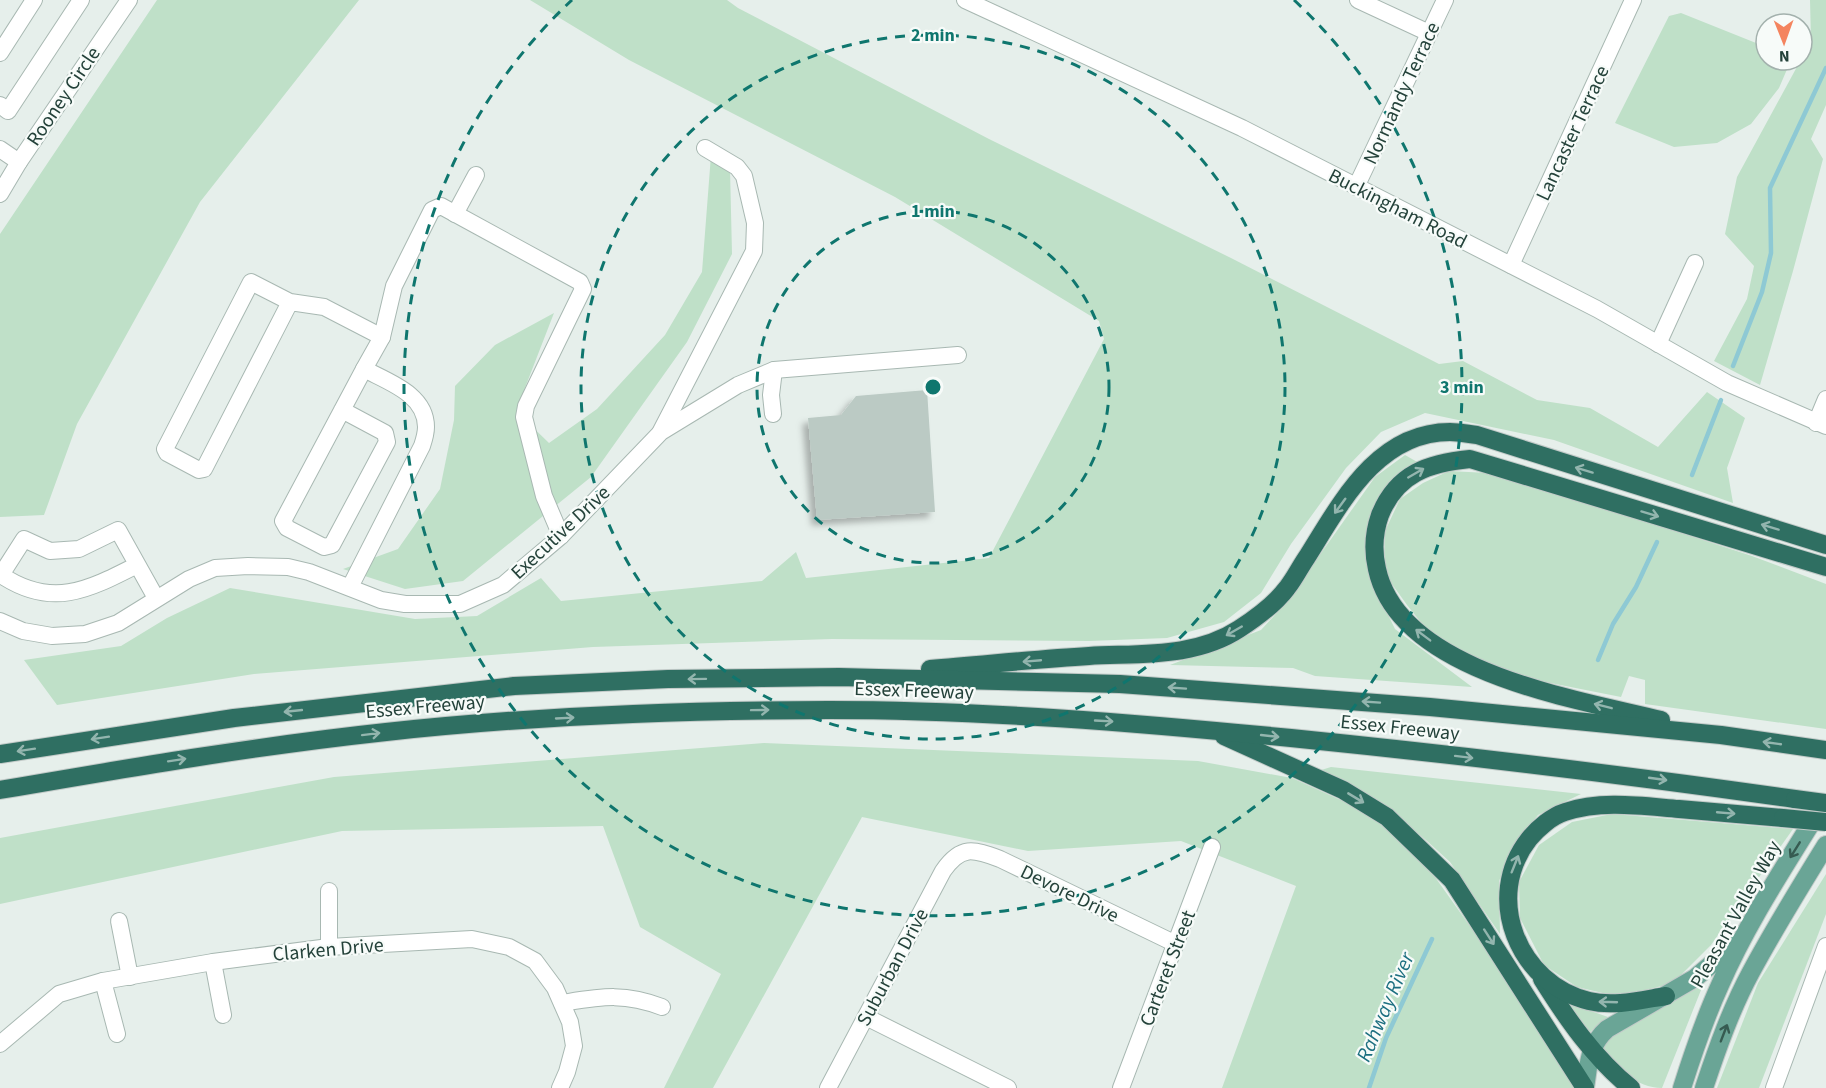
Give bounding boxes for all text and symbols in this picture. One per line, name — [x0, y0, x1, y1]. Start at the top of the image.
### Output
north arrow — [1754, 12, 1814, 72]
street label: Normandy Terrace — [1357, 18, 1447, 169]
text: 2 min — [911, 23, 955, 48]
street label: Rooney Circle — [20, 41, 107, 152]
text: N — [1779, 45, 1790, 67]
street label: Lancaster Terrace — [1529, 61, 1617, 206]
street label: Buckingham Road — [1323, 162, 1472, 256]
text: 1 min — [911, 199, 955, 224]
text: 3 min — [1440, 375, 1484, 400]
centre of rings — [923, 377, 943, 397]
one-way arrow — [1575, 463, 1594, 474]
one-way arrow — [1407, 467, 1424, 479]
street label: Executive Drive — [505, 479, 617, 586]
one-way arrow — [1334, 498, 1346, 514]
one-way arrow — [1640, 509, 1659, 520]
one-way arrow — [1761, 521, 1780, 532]
one-way arrow — [1226, 626, 1243, 638]
one-way arrow — [1416, 629, 1432, 642]
one-way arrow — [1023, 655, 1042, 666]
one-way arrow — [687, 673, 707, 684]
street label: Essex Freeway — [854, 675, 975, 707]
one-way arrow — [1167, 682, 1187, 693]
street label: Essex Freeway — [364, 688, 487, 726]
one-way arrow — [1362, 697, 1382, 708]
one-way arrow — [1594, 699, 1613, 711]
one-way arrow — [749, 705, 769, 716]
one-way arrow — [284, 706, 304, 717]
street label: Essex Freeway — [1339, 708, 1462, 748]
one-way arrow — [554, 712, 574, 723]
one-way arrow — [1093, 716, 1113, 727]
one-way arrow — [360, 728, 380, 739]
one-way arrow — [1260, 731, 1280, 742]
one-way arrow — [91, 733, 110, 744]
one-way arrow — [1762, 737, 1782, 748]
one-way arrow — [17, 745, 37, 756]
one-way arrow — [1454, 752, 1474, 763]
one-way arrow — [167, 754, 187, 765]
one-way arrow — [1648, 774, 1667, 785]
one-way arrow — [1347, 792, 1364, 804]
one-way arrow — [1715, 808, 1735, 819]
street label: Pleasant Valley Way — [1684, 835, 1788, 993]
one-way arrow — [1789, 841, 1801, 858]
one-way arrow — [1510, 856, 1521, 874]
street label: Devore Drive — [1016, 858, 1124, 930]
street label: Suburban Drive — [850, 904, 936, 1031]
street label: Carteret Street — [1133, 906, 1203, 1030]
one-way arrow — [1483, 928, 1495, 945]
street label: Clarken Drive — [271, 931, 385, 969]
water label: Rahway River — [1348, 947, 1422, 1067]
one-way arrow — [1599, 997, 1618, 1008]
one-way arrow — [1719, 1024, 1730, 1043]

